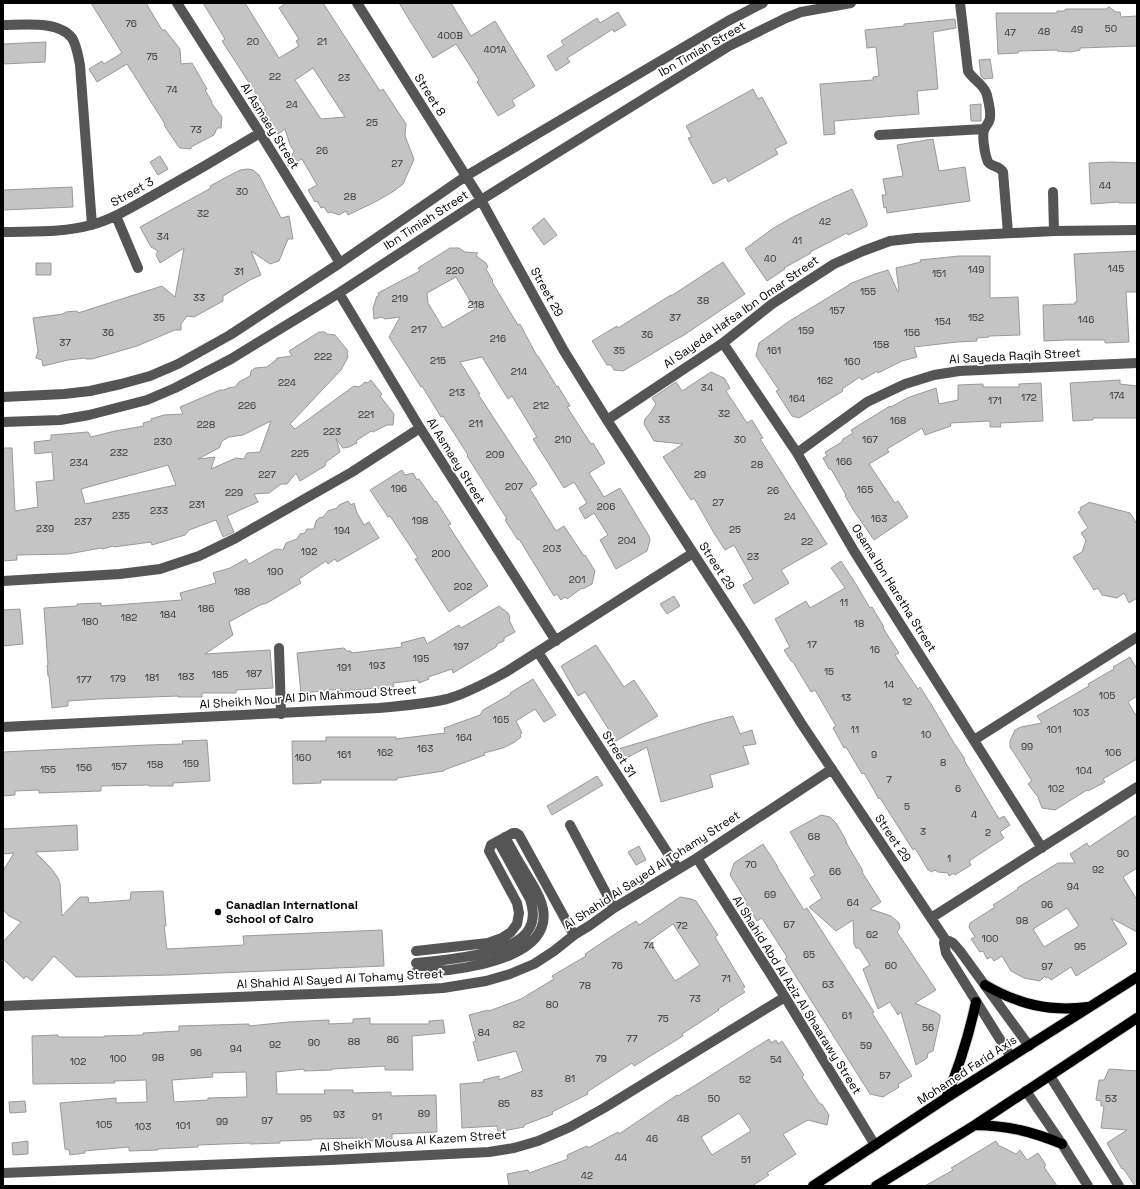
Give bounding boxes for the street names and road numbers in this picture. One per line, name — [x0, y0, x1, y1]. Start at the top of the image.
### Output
street label: Ibn Timiah Street — [656, 18, 748, 80]
street label: Street 8 — [411, 71, 449, 119]
street label: Al Asmaey Street — [237, 80, 303, 172]
street label: Street 3 — [108, 174, 156, 210]
street label: Ibn Timiah Street — [381, 187, 471, 253]
street label: Al Sayeda Hafsa Ibn Omar Street — [660, 252, 822, 372]
street label: Street 29 — [527, 264, 567, 320]
street label: Al Sayeda Raqih Street — [949, 345, 1081, 367]
street label: Al Asmaey Street — [423, 415, 489, 507]
street label: Osama Ibn Haretha Street — [848, 521, 940, 655]
street label: Street 29 — [696, 539, 738, 593]
street label: Al Sheikh Nour Al Din Mahmoud Street — [199, 681, 417, 713]
street label: Street 31 — [598, 728, 640, 780]
street label: Al Shahid Al Sayed Al Tohamy Street — [561, 807, 743, 933]
street label: Street 29 — [871, 811, 915, 865]
street label: Al Shahid Abd Al Aziz Al Shaarawy Street — [729, 893, 865, 1097]
street label: Al Shahid Al Sayed Al Tohamy Street — [236, 966, 444, 992]
street label: Mohamed Farid Axis — [914, 1032, 1020, 1108]
street label: Al Sheikh Mousa Al Kazem Street — [319, 1126, 507, 1156]

